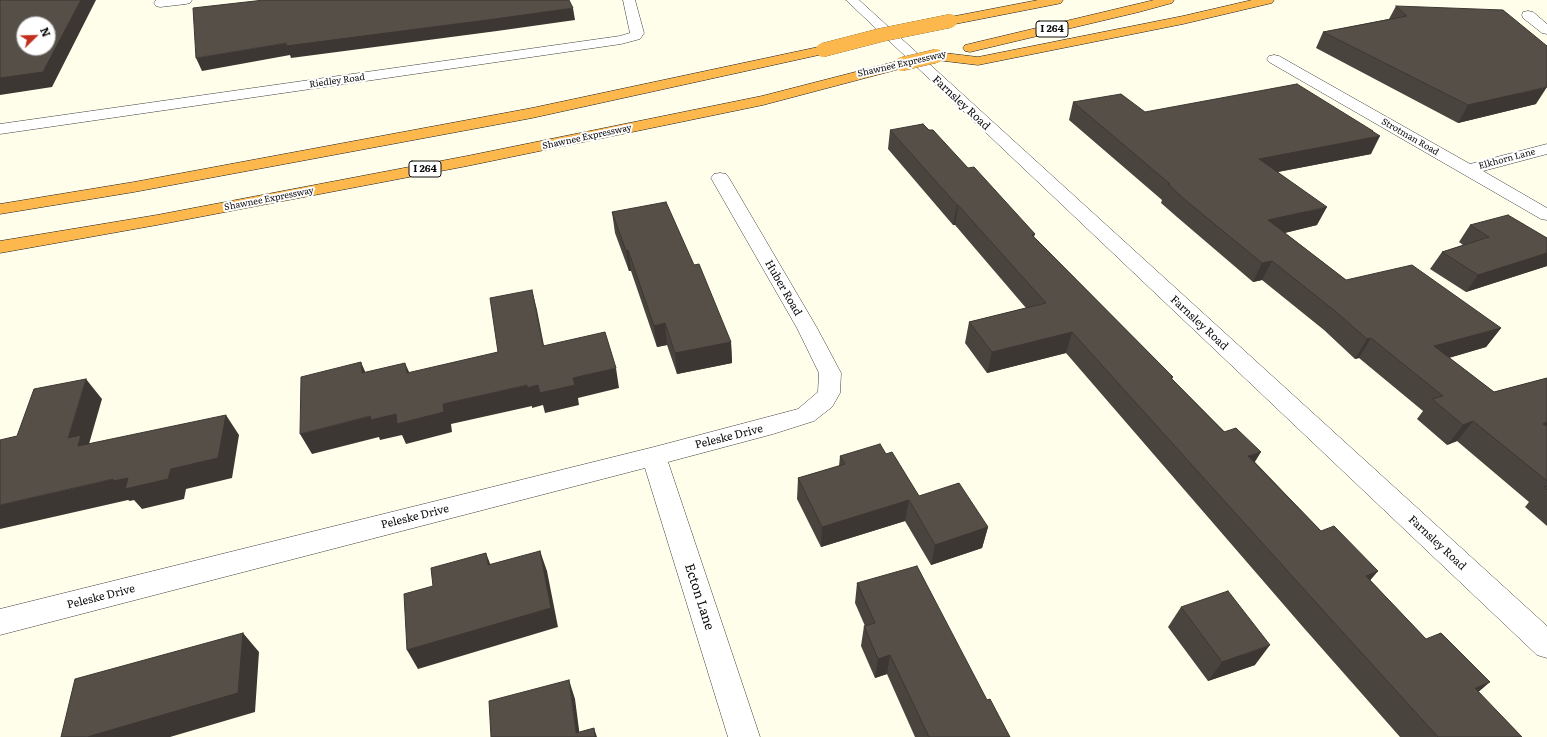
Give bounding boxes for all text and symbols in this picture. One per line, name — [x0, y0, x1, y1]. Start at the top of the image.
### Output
north arrow — [16, 16, 56, 56]
road number: I 264 — [1036, 21, 1068, 37]
text: N — [37, 24, 55, 39]
street label: Shawnee Expressway — [856, 49, 948, 79]
street label: Riedley Road — [309, 72, 365, 90]
street label: Farnsley Road — [930, 73, 992, 133]
street label: Strotman Road — [1379, 116, 1441, 158]
street label: Shawnee Expressway — [541, 122, 633, 152]
street label: Elkhorn Lane — [1477, 146, 1537, 172]
road number: I 264 — [409, 161, 441, 177]
street label: Shawnee Expressway — [223, 185, 315, 213]
street label: Huber Road — [762, 258, 804, 318]
street label: Farnsley Road — [1168, 293, 1230, 353]
street label: Peleske Drive — [694, 422, 764, 452]
street label: Peleske Drive — [380, 502, 450, 532]
street label: Farnsley Road — [1406, 513, 1468, 573]
street label: Ecton Lane — [681, 562, 717, 632]
street label: Peleske Drive — [66, 582, 136, 612]

